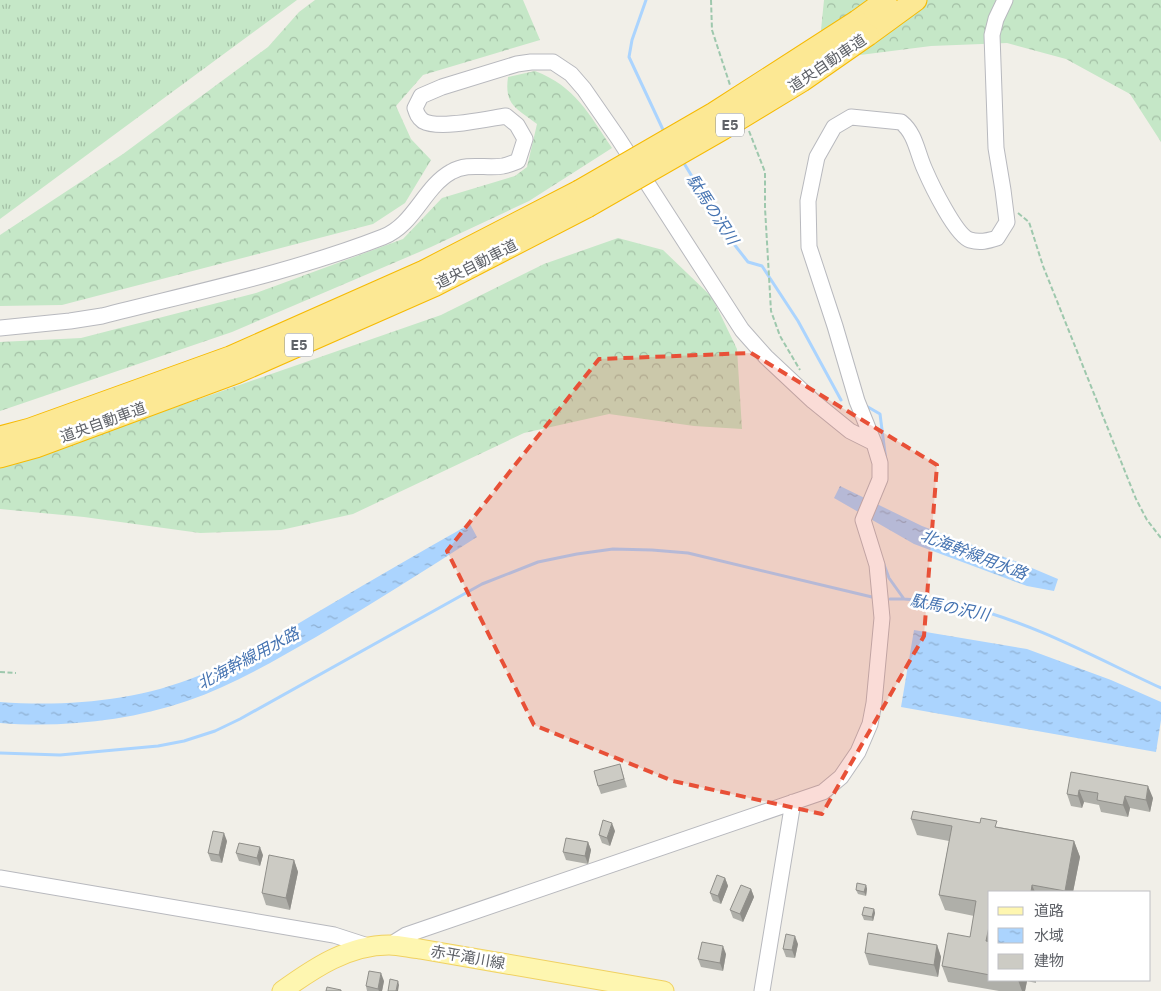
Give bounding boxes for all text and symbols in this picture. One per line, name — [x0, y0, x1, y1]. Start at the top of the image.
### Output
street label: 道央自動車道 — [784, 30, 870, 96]
road number: E5 — [716, 114, 744, 136]
water label: 駄馬の沢川 — [683, 170, 744, 250]
street label: 道央自動車道 — [432, 235, 520, 293]
road number: E5 — [285, 334, 313, 356]
street label: 道央自動車道 — [57, 398, 149, 446]
water label: 北海幹線用水路 — [918, 525, 1032, 584]
water label: 駄馬の沢川 — [909, 590, 993, 625]
water label: 北海幹線用水路 — [194, 622, 304, 693]
legend — [988, 891, 1151, 981]
text: 道路 — [1034, 901, 1064, 920]
text: 水域 — [1034, 926, 1064, 945]
street label: 赤平滝川線 — [429, 941, 507, 973]
text: 建物 — [1034, 951, 1064, 970]

